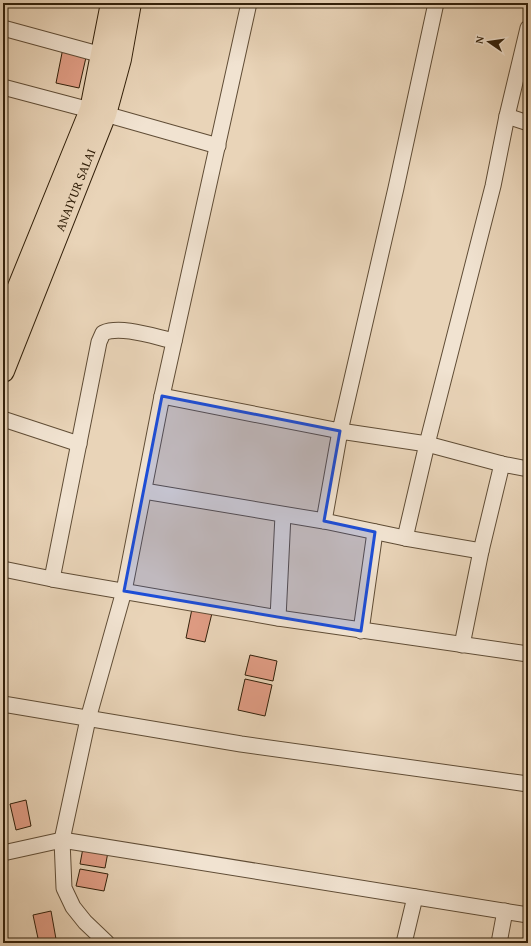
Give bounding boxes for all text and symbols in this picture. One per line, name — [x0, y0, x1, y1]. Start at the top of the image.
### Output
north arrow — [469, 22, 509, 62]
text: N — [471, 34, 488, 45]
street label: ANAIYUR SALAI — [50, 146, 100, 234]

